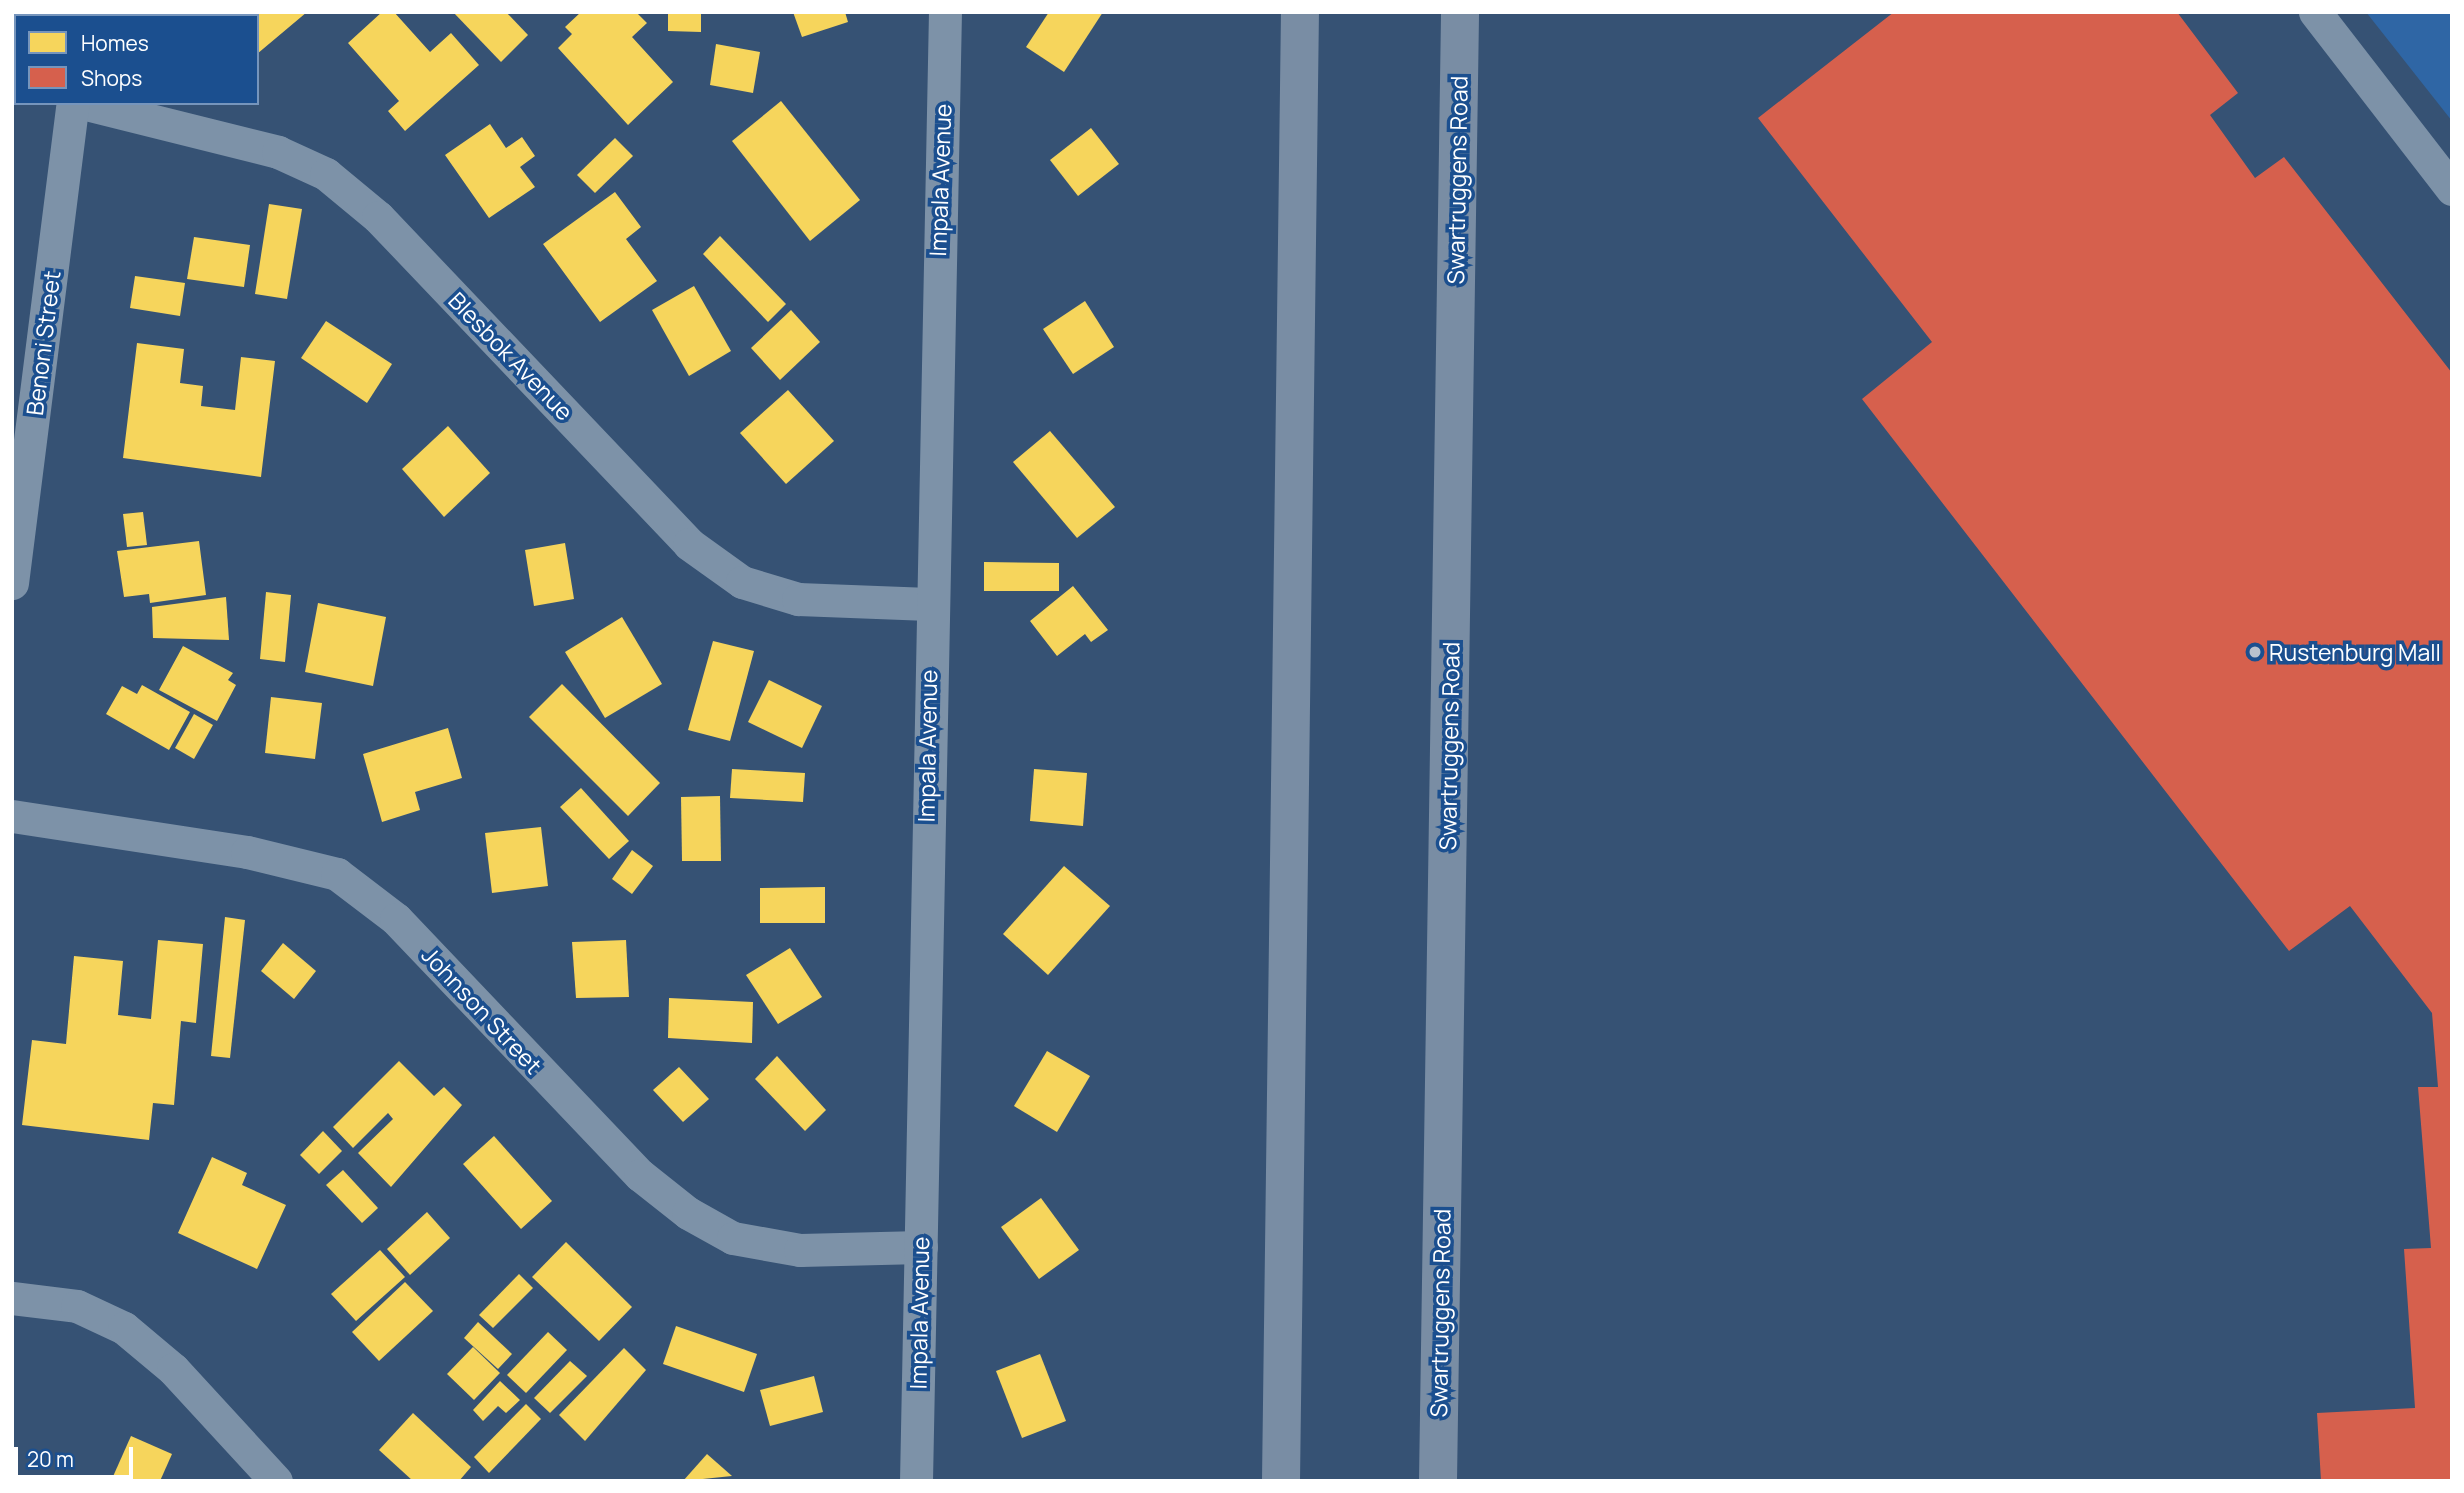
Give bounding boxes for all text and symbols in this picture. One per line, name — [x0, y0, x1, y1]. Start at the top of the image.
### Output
legend — [14, 14, 259, 105]
text: Homes — [81, 29, 149, 57]
text: Shops — [81, 64, 142, 92]
street label: Swartruggens Road — [1441, 75, 1473, 285]
street label: Impala Avenue — [924, 103, 956, 257]
street label: Benoni Street — [20, 269, 66, 417]
street label: Blesbok Avenue — [443, 286, 579, 426]
place label: Rustenburg Mall — [2269, 638, 2441, 666]
street label: Swartruggens Road — [1433, 641, 1465, 851]
marker: Rustenburg Mall — [2247, 644, 2263, 660]
street label: Impala Avenue — [912, 669, 942, 823]
street label: Johnson Street — [416, 941, 548, 1079]
street label: Swartruggens Road — [1424, 1208, 1456, 1418]
street label: Impala Avenue — [904, 1236, 934, 1390]
scale bar — [18, 1434, 136, 1478]
text: 20 m — [27, 1445, 74, 1473]

